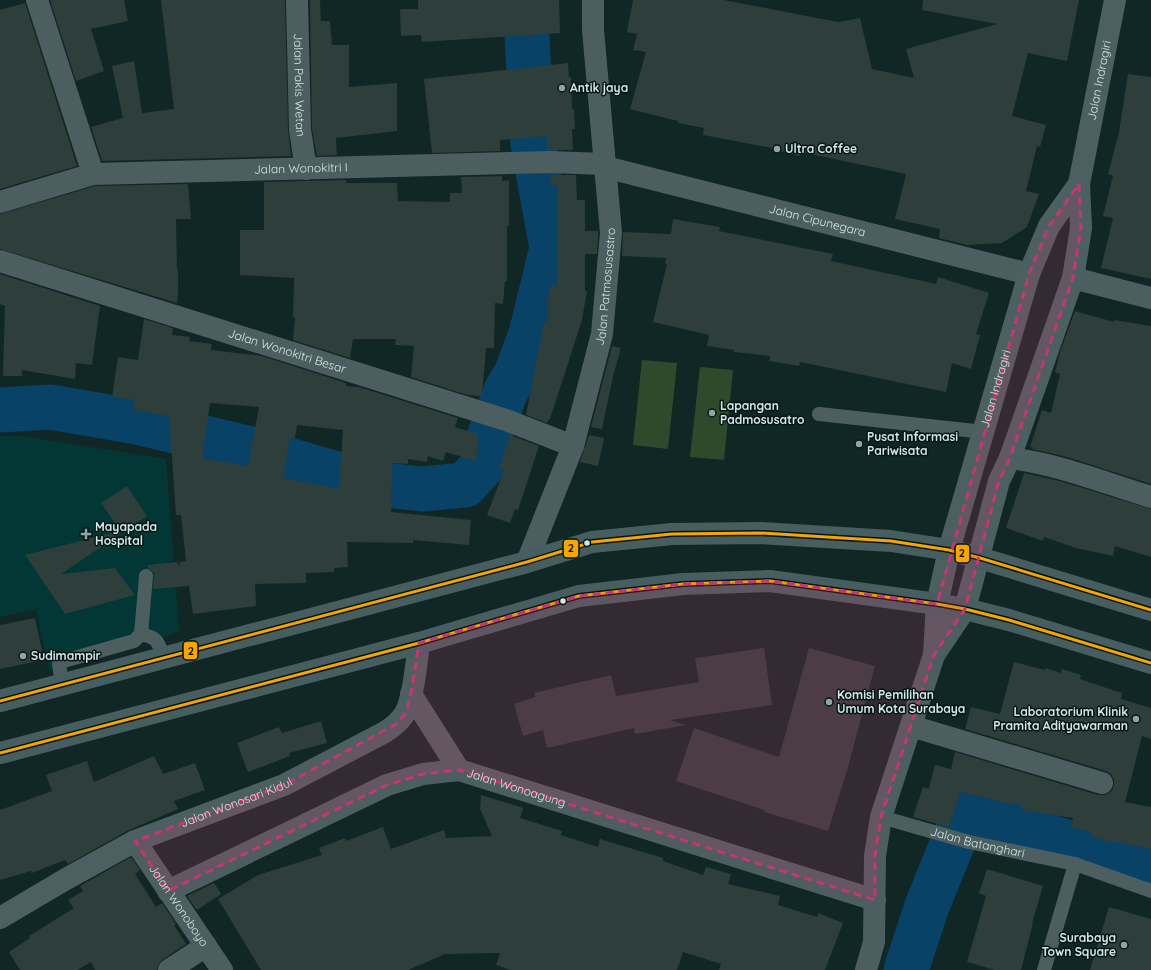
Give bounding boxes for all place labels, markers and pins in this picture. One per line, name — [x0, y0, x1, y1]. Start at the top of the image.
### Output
place label: Antik jaya — [570, 80, 628, 95]
marker: Antik jaya — [557, 83, 567, 93]
place label: Ultra Coffee — [785, 141, 857, 156]
marker: Ultra Coffee — [772, 144, 782, 154]
place label: Lapangan Padmosusatro — [720, 398, 805, 427]
marker: Lapangan Padmosusatro — [707, 408, 717, 418]
place label: Pusat Informasi Pariwisata — [867, 429, 958, 458]
marker: Pusat Informasi Pariwisata — [854, 439, 864, 449]
place label: Mayapada Hospital — [95, 519, 157, 548]
marker: Mayapada Hospital — [80, 528, 92, 540]
unlabelled marker — [582, 538, 592, 548]
unlabelled marker — [558, 596, 568, 606]
place label: Sudimampir — [31, 648, 101, 663]
marker: Sudimampir — [18, 651, 28, 661]
place label: Komisi Pemilihan Umum Kota Surabaya — [837, 687, 965, 716]
marker: Komisi Pemilihan Umum Kota Surabaya — [824, 697, 834, 707]
place label: Laboratorium Klinik Pramita Adityawarman — [993, 704, 1128, 733]
marker: Laboratorium Klinik Pramita Adityawarman — [1131, 714, 1141, 724]
place label: Surabaya Town Square — [1041, 930, 1116, 959]
marker: Surabaya Town Square — [1119, 940, 1129, 950]

